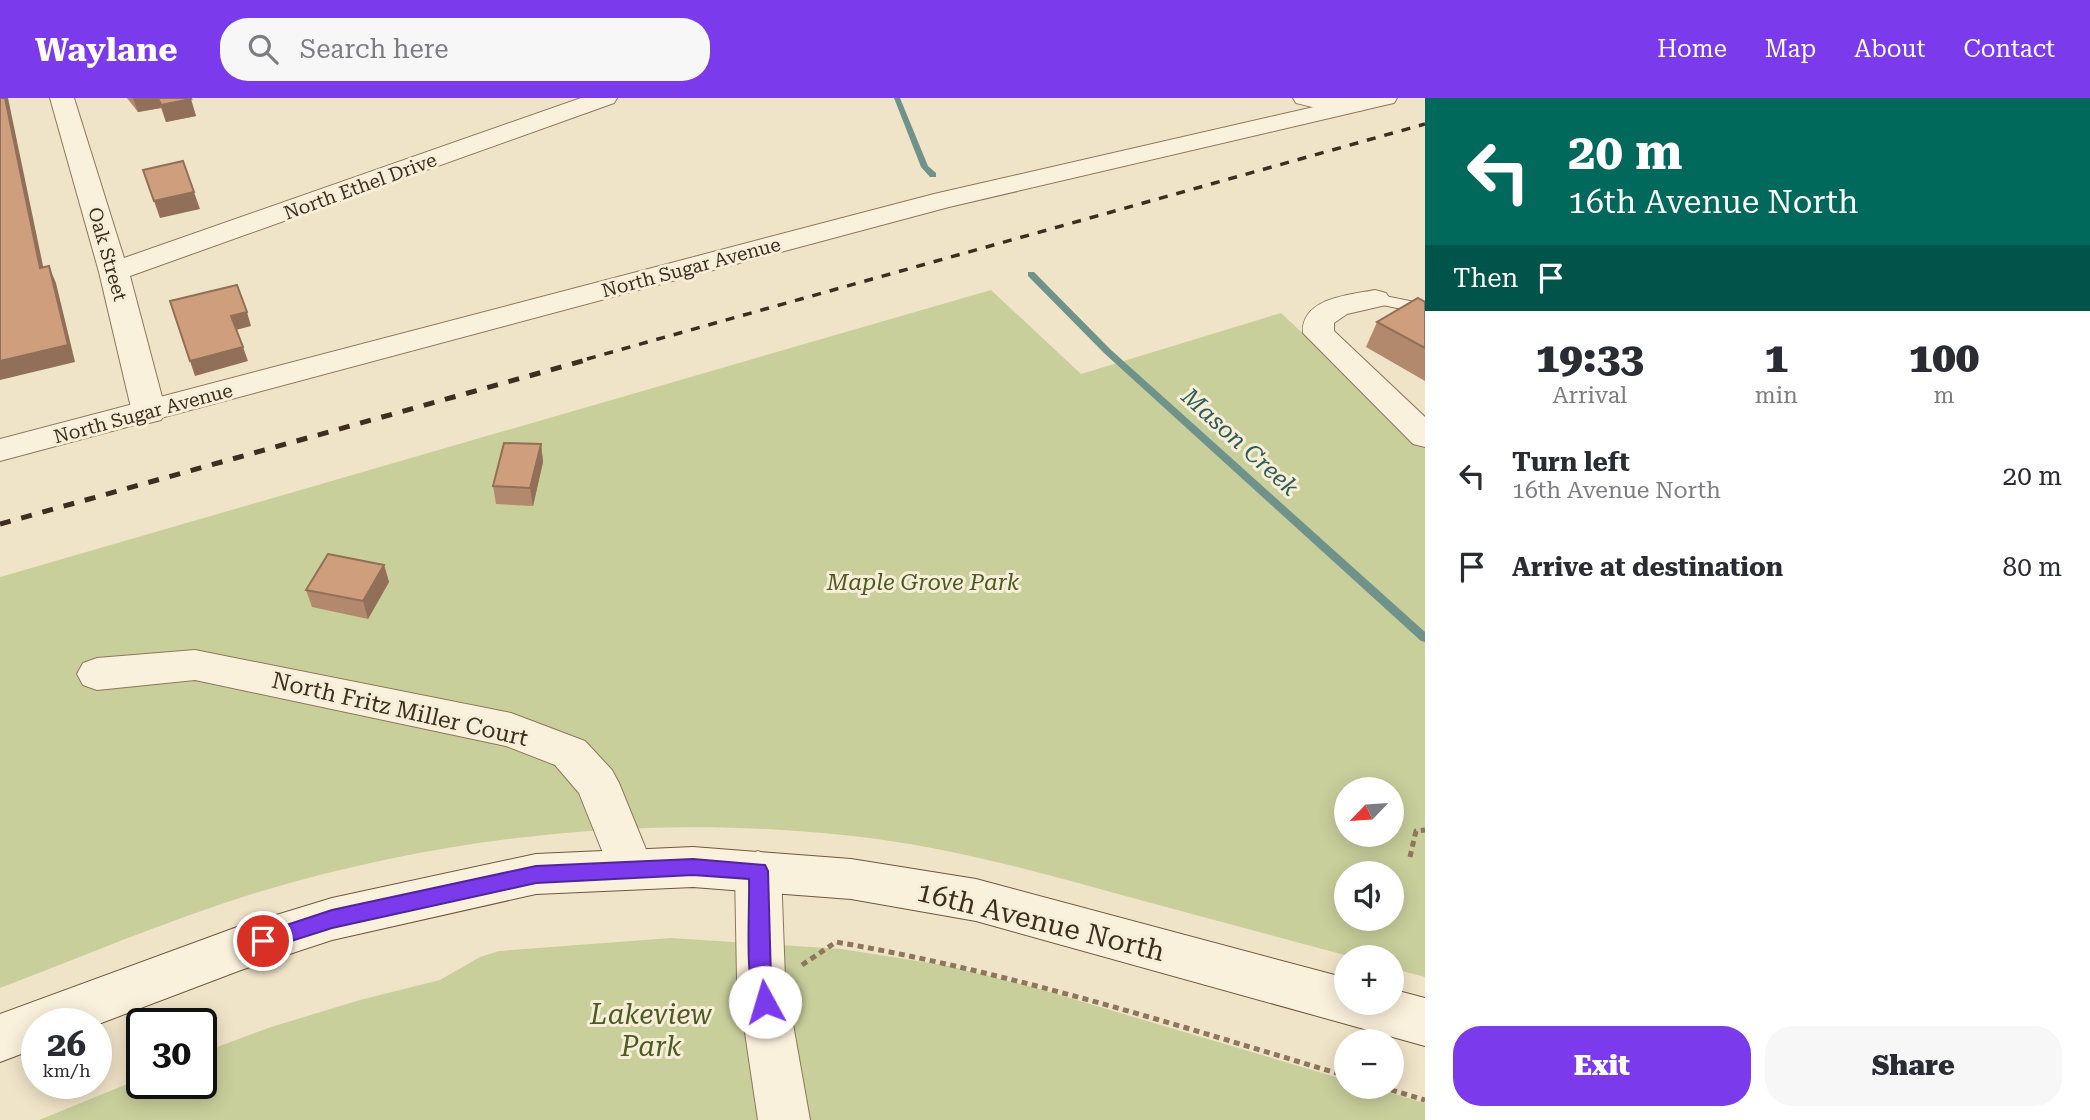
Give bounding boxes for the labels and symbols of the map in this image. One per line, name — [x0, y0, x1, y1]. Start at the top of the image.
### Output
street label: North Ethel Drive — [281, 148, 440, 225]
street label: Oak Street — [83, 204, 132, 304]
street label: North Sugar Avenue — [599, 233, 783, 302]
street label: North Sugar Avenue — [51, 379, 235, 448]
water label: Mason Creek — [1175, 382, 1304, 502]
park label: Maple Grove Park — [826, 569, 1020, 596]
street label: North Fritz Miller Court — [269, 667, 531, 752]
north arrow — [1334, 777, 1404, 847]
street label: 16th Avenue North — [914, 875, 1168, 968]
pin — [233, 911, 293, 971]
position arrow — [728, 965, 802, 1039]
park label: Lakeview Park — [589, 998, 712, 1063]
speed limit sign: 30 — [126, 1008, 217, 1099]

